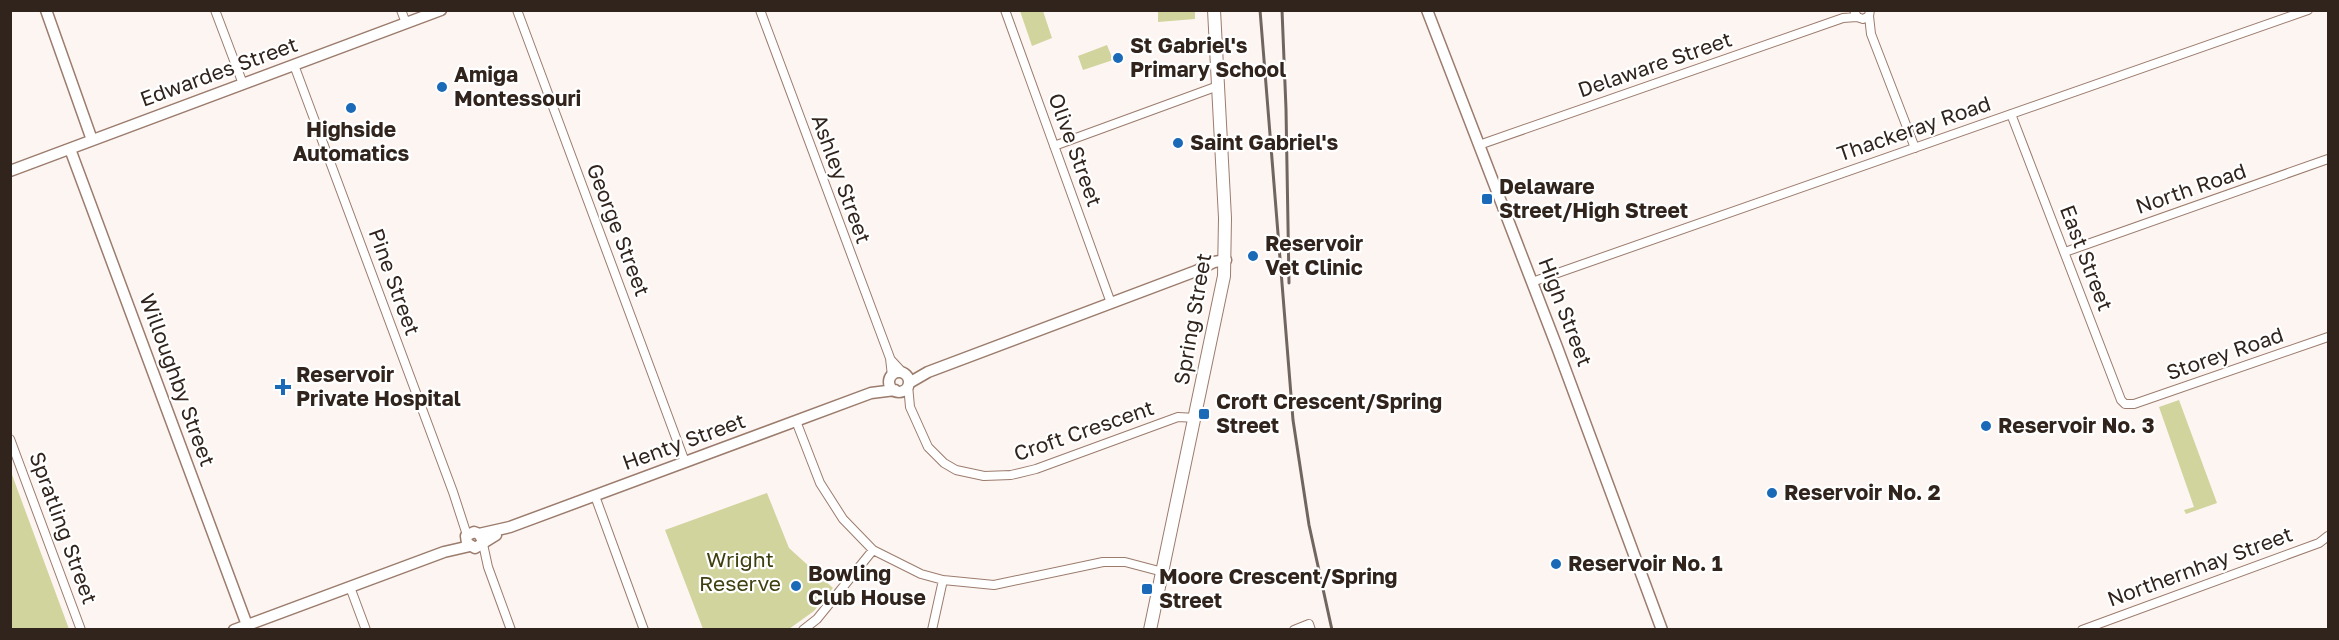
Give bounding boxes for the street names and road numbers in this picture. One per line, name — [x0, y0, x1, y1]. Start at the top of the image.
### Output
street label: Delaware Street — [1574, 26, 1735, 103]
street label: Edwardes Street — [136, 31, 301, 112]
street label: Olive Street — [1043, 89, 1108, 210]
street label: Thackeray Road — [1833, 90, 1994, 167]
street label: Ashley Street — [807, 111, 877, 247]
street label: North Road — [2132, 157, 2249, 219]
street label: George Street — [582, 160, 656, 300]
street label: East Street — [2055, 201, 2119, 314]
street label: Pine Street — [364, 225, 426, 339]
street label: Spring Street — [1168, 251, 1216, 387]
street label: High Street — [1533, 253, 1599, 370]
street label: Willoughby Street — [135, 290, 221, 470]
street label: Storey Road — [2163, 321, 2287, 385]
street label: Croft Crescent — [1010, 394, 1157, 466]
street label: Henty Street — [619, 407, 749, 475]
street label: Spratling Street — [24, 448, 104, 607]
street label: Northernhay Street — [2103, 520, 2296, 612]

